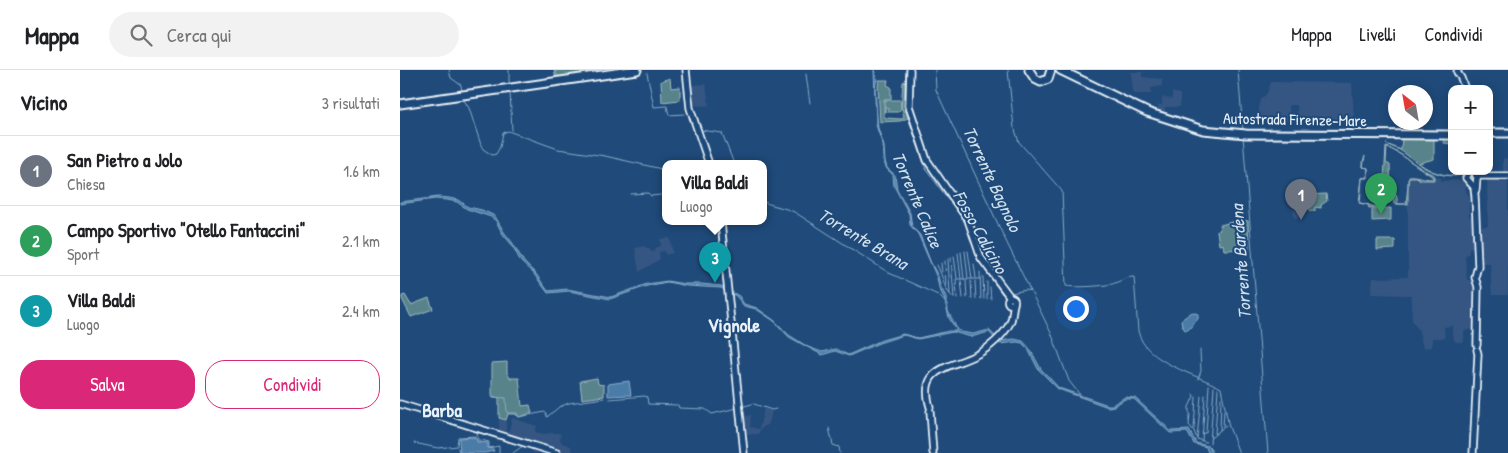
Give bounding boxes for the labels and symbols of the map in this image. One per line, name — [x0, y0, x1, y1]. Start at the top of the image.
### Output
north arrow — [1388, 85, 1433, 130]
street label: Autostrada Firenze-Mare — [1223, 107, 1368, 131]
water label: Torrente Bagnolo — [957, 122, 1029, 237]
water label: Torrente Calice — [886, 148, 949, 253]
pin: 2 — [1365, 173, 1397, 214]
pin: 1 — [1285, 179, 1317, 220]
water label: Fosso Calicino — [947, 186, 1014, 279]
water label: Torrente Brana — [814, 202, 914, 276]
water label: Torrente Bardena — [1224, 202, 1257, 320]
pin: 3 — [699, 242, 731, 283]
your location — [1063, 296, 1089, 322]
district label: Vignole — [708, 312, 761, 339]
district label: Barba — [422, 397, 462, 423]

